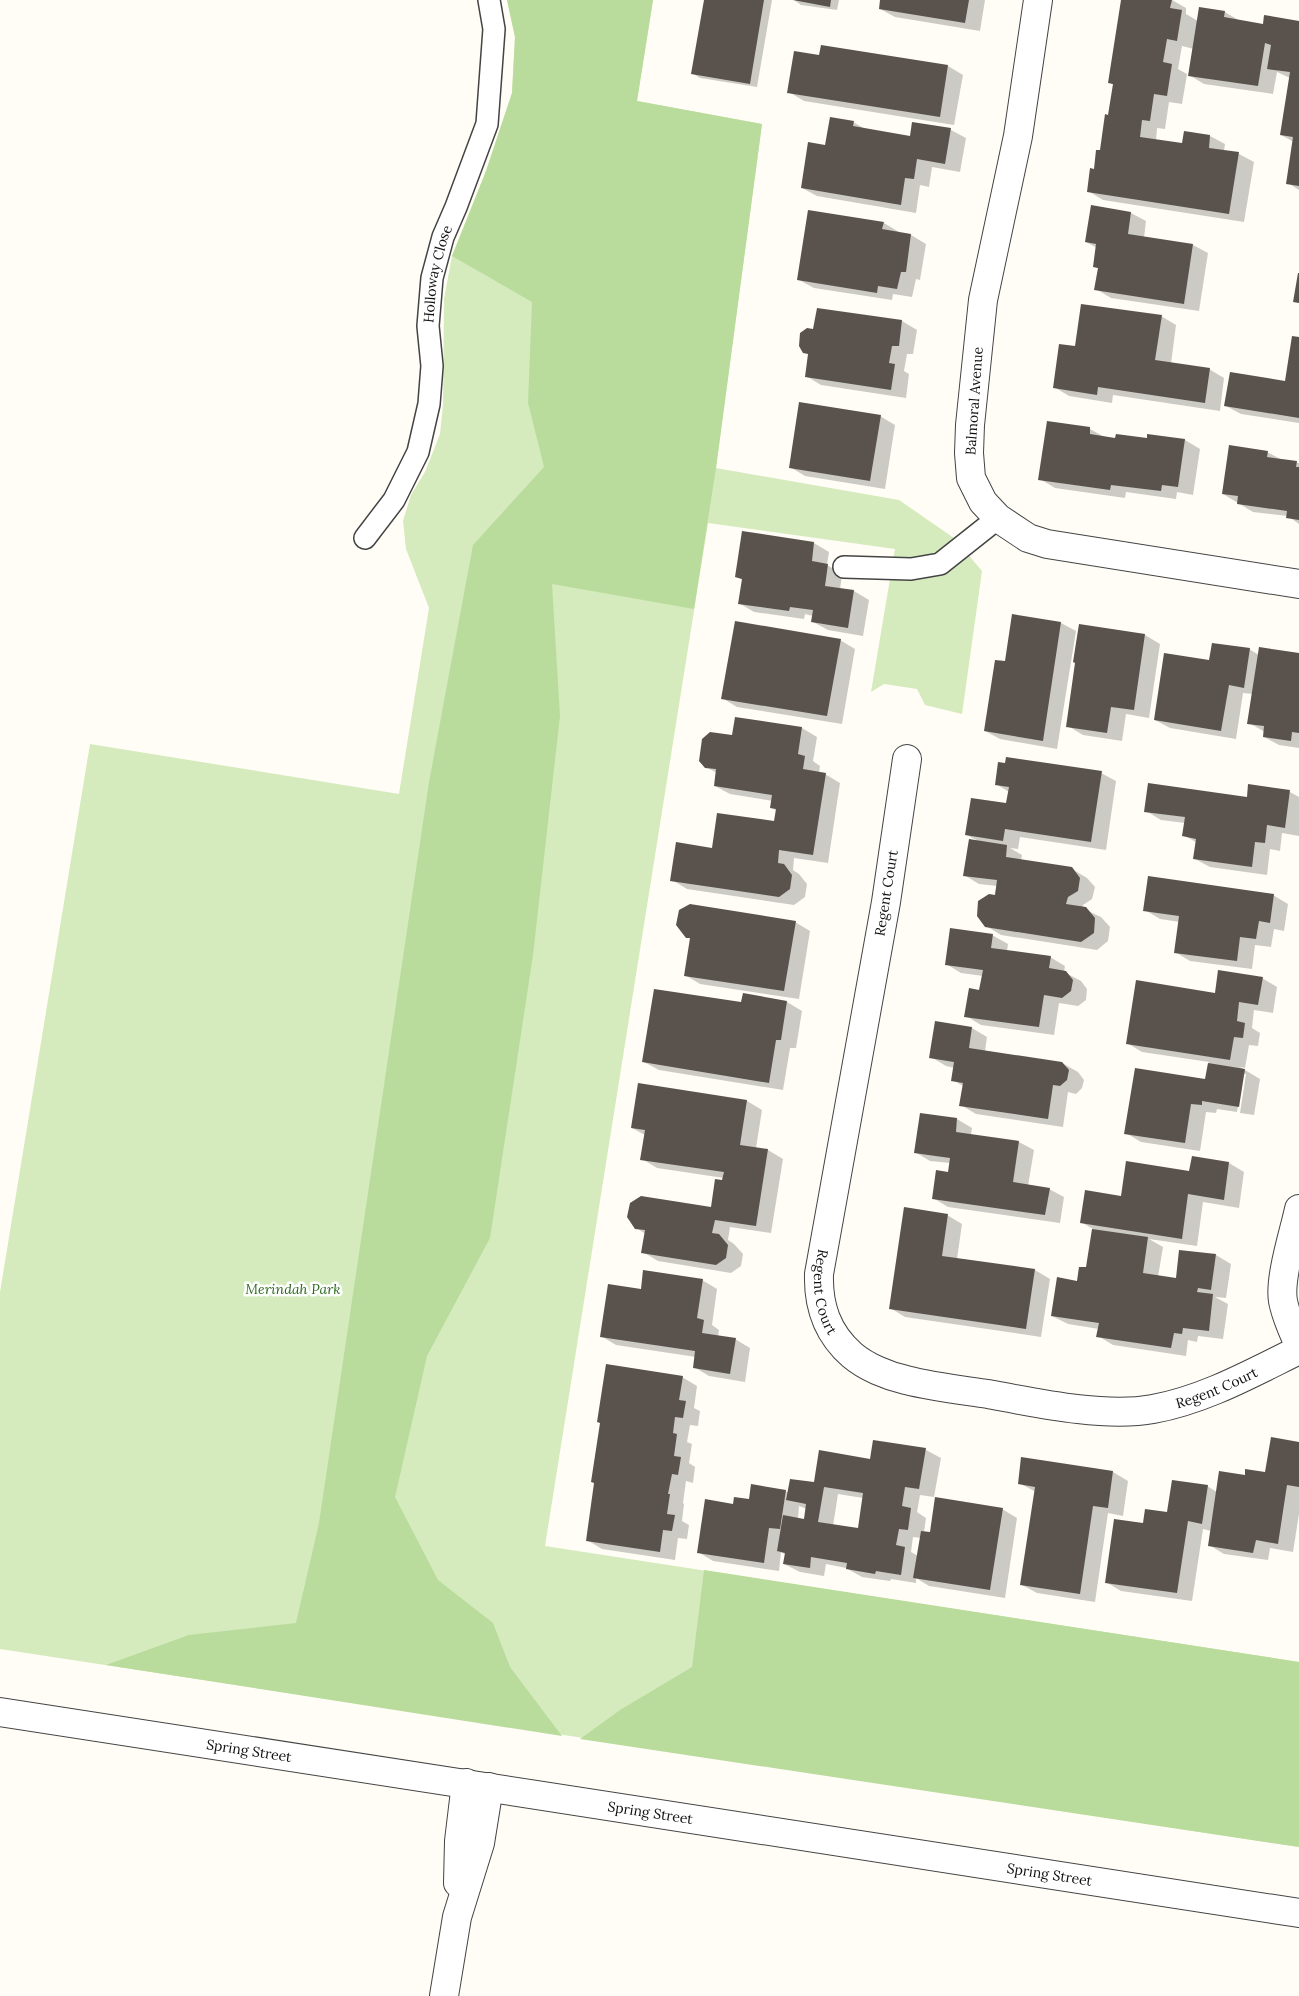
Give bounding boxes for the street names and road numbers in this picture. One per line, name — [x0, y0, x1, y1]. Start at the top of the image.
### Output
street label: Holloway Close — [419, 222, 456, 324]
street label: Balmoral Avenue — [961, 346, 987, 456]
street label: Regent Court — [870, 848, 902, 937]
street label: Regent Court — [810, 1248, 841, 1338]
street label: Regent Court — [1173, 1363, 1261, 1412]
street label: Spring Street — [205, 1735, 293, 1766]
street label: Spring Street — [606, 1797, 695, 1828]
street label: Spring Street — [1006, 1859, 1094, 1890]

